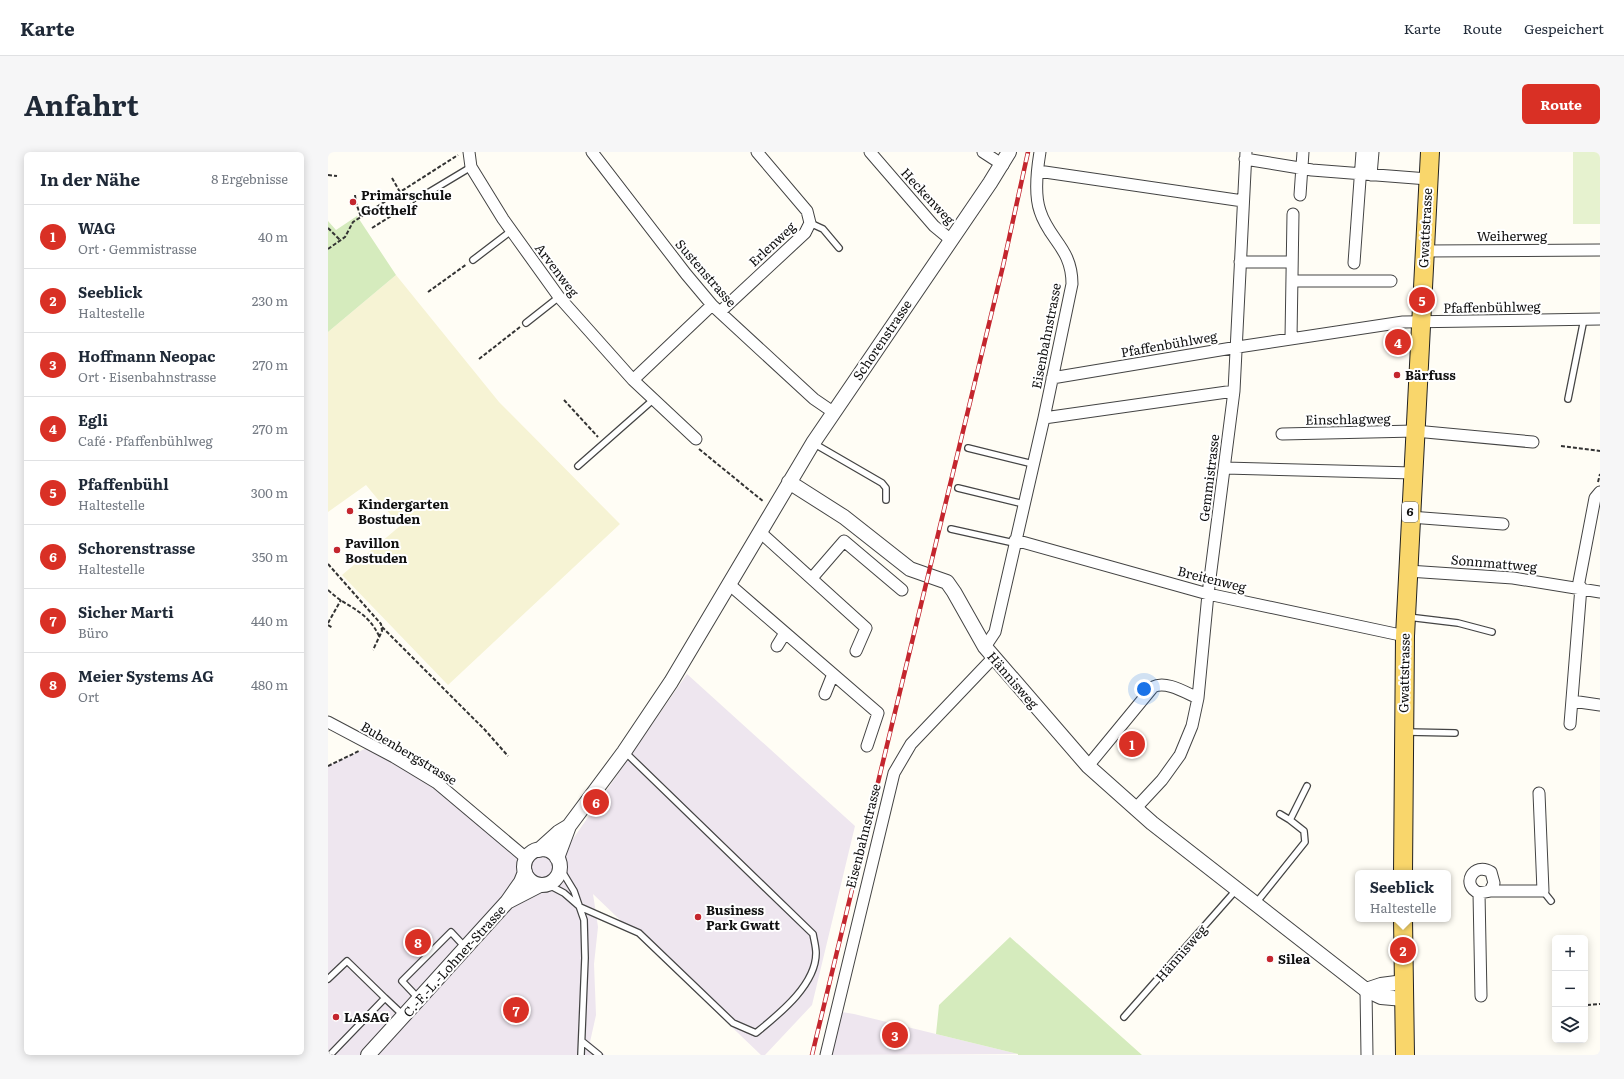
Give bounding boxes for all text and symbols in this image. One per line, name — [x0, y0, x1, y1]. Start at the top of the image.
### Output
text: Karte — [20, 14, 75, 42]
text: Karte — [1404, 18, 1441, 38]
text: Route — [1463, 18, 1502, 38]
text: Gespeichert — [1524, 18, 1604, 38]
text: Anfahrt — [24, 83, 139, 125]
button: Route — [1522, 84, 1600, 124]
street label: Heckenweg — [897, 163, 960, 229]
text: In der Nähe — [40, 166, 140, 191]
text: 8 Ergebnisse — [211, 169, 288, 188]
place label: Primarschule Gotthelf — [361, 185, 452, 219]
street label: Gwattstrasse — [1413, 187, 1436, 268]
marker: Primarschule Gotthelf — [348, 197, 358, 207]
text: WAG — [78, 216, 116, 239]
street label: Erlenweg — [744, 216, 800, 270]
street label: Weiherweg — [1477, 226, 1548, 245]
text: 1 — [50, 227, 56, 246]
text: 40 m — [258, 227, 288, 246]
street label: Sustenstrasse — [672, 235, 741, 311]
text: Ort · Gemmistrasse — [78, 239, 197, 258]
street label: Arvenweg — [531, 239, 584, 301]
text: Seeblick — [78, 280, 143, 303]
street label: Eisenbahnstrasse — [1026, 281, 1065, 390]
pin: 5 — [1409, 285, 1435, 315]
text: 2 — [50, 291, 56, 310]
text: 230 m — [252, 291, 288, 310]
street label: Schorenstrasse — [848, 295, 916, 384]
street label: Pfaffenbühlweg — [1443, 296, 1542, 317]
text: Haltestelle — [78, 303, 145, 322]
street label: Pfaffenbühlweg — [1119, 326, 1219, 361]
pin: 4 — [1385, 327, 1411, 357]
text: Hoffmann Neopac — [78, 344, 216, 367]
text: 3 — [49, 355, 57, 374]
text: 270 m — [252, 355, 288, 374]
place label: Bärfuss — [1405, 365, 1456, 384]
text: Ort · Eisenbahnstrasse — [78, 367, 216, 386]
marker: Bärfuss — [1392, 370, 1402, 380]
text: Egli — [78, 408, 108, 431]
street label: Einschlagweg — [1305, 408, 1392, 429]
text: 4 — [49, 419, 57, 438]
text: 270 m — [252, 419, 288, 438]
text: Café · Pfaffenbühlweg — [78, 431, 213, 450]
street label: Gemmistrasse — [1194, 433, 1223, 523]
text: Pfaffenbühl — [78, 472, 169, 495]
text: 5 — [49, 483, 57, 502]
text: 300 m — [251, 483, 288, 502]
place label: Kindergarten Bostuden — [358, 494, 449, 528]
text: Haltestelle — [78, 495, 145, 514]
road number: 6 — [1402, 502, 1418, 522]
marker: Kindergarten Bostuden — [345, 506, 355, 516]
place label: Pavillon Bostuden — [345, 533, 407, 567]
text: Schorenstrasse — [78, 536, 195, 559]
marker: Pavillon Bostuden — [332, 545, 342, 555]
text: 6 — [49, 547, 57, 566]
text: 350 m — [252, 547, 288, 566]
street label: Sonnmattweg — [1450, 549, 1539, 576]
text: Haltestelle — [78, 559, 145, 578]
street label: Breitenweg — [1176, 561, 1249, 596]
text: Sicher Marti — [78, 600, 174, 623]
text: 7 — [49, 611, 57, 630]
text: 440 m — [251, 611, 288, 630]
text: Büro — [78, 623, 108, 642]
street label: Gwattstrasse — [1393, 633, 1414, 713]
street label: Hännisweg — [983, 647, 1044, 713]
text: Meier Systems AG — [78, 664, 214, 687]
text: 8 — [49, 675, 57, 694]
text: 480 m — [251, 675, 288, 694]
your location — [1134, 679, 1154, 699]
text: Ort — [78, 687, 99, 706]
street label: Bubenbergstrasse — [358, 716, 461, 789]
pin: 1 — [1119, 729, 1145, 759]
street label: Eisenbahnstrasse — [840, 781, 885, 890]
pin: 6 — [583, 787, 609, 817]
popup — [1355, 870, 1451, 922]
text: Seeblick — [1370, 875, 1434, 898]
text: Haltestelle — [1370, 898, 1436, 917]
street label: C.-F.-L.-Lohner-Strasse — [398, 900, 509, 1021]
place label: Business Park Gwatt — [706, 900, 780, 934]
marker: Business Park Gwatt — [693, 912, 703, 922]
street label: Hännisweg — [1150, 919, 1211, 985]
pin: 8 — [405, 927, 431, 957]
pin: 2 — [1390, 935, 1416, 965]
map controls — [1552, 935, 1588, 1043]
button: + — [1552, 935, 1588, 971]
place label: Silea — [1278, 949, 1311, 968]
marker: Silea — [1265, 954, 1275, 964]
button: − — [1552, 971, 1588, 1007]
pin: 7 — [503, 995, 529, 1025]
place label: LASAG — [344, 1007, 390, 1026]
button: layers — [1552, 1007, 1588, 1043]
marker: LASAG — [331, 1012, 341, 1022]
pin: 3 — [882, 1020, 908, 1050]

